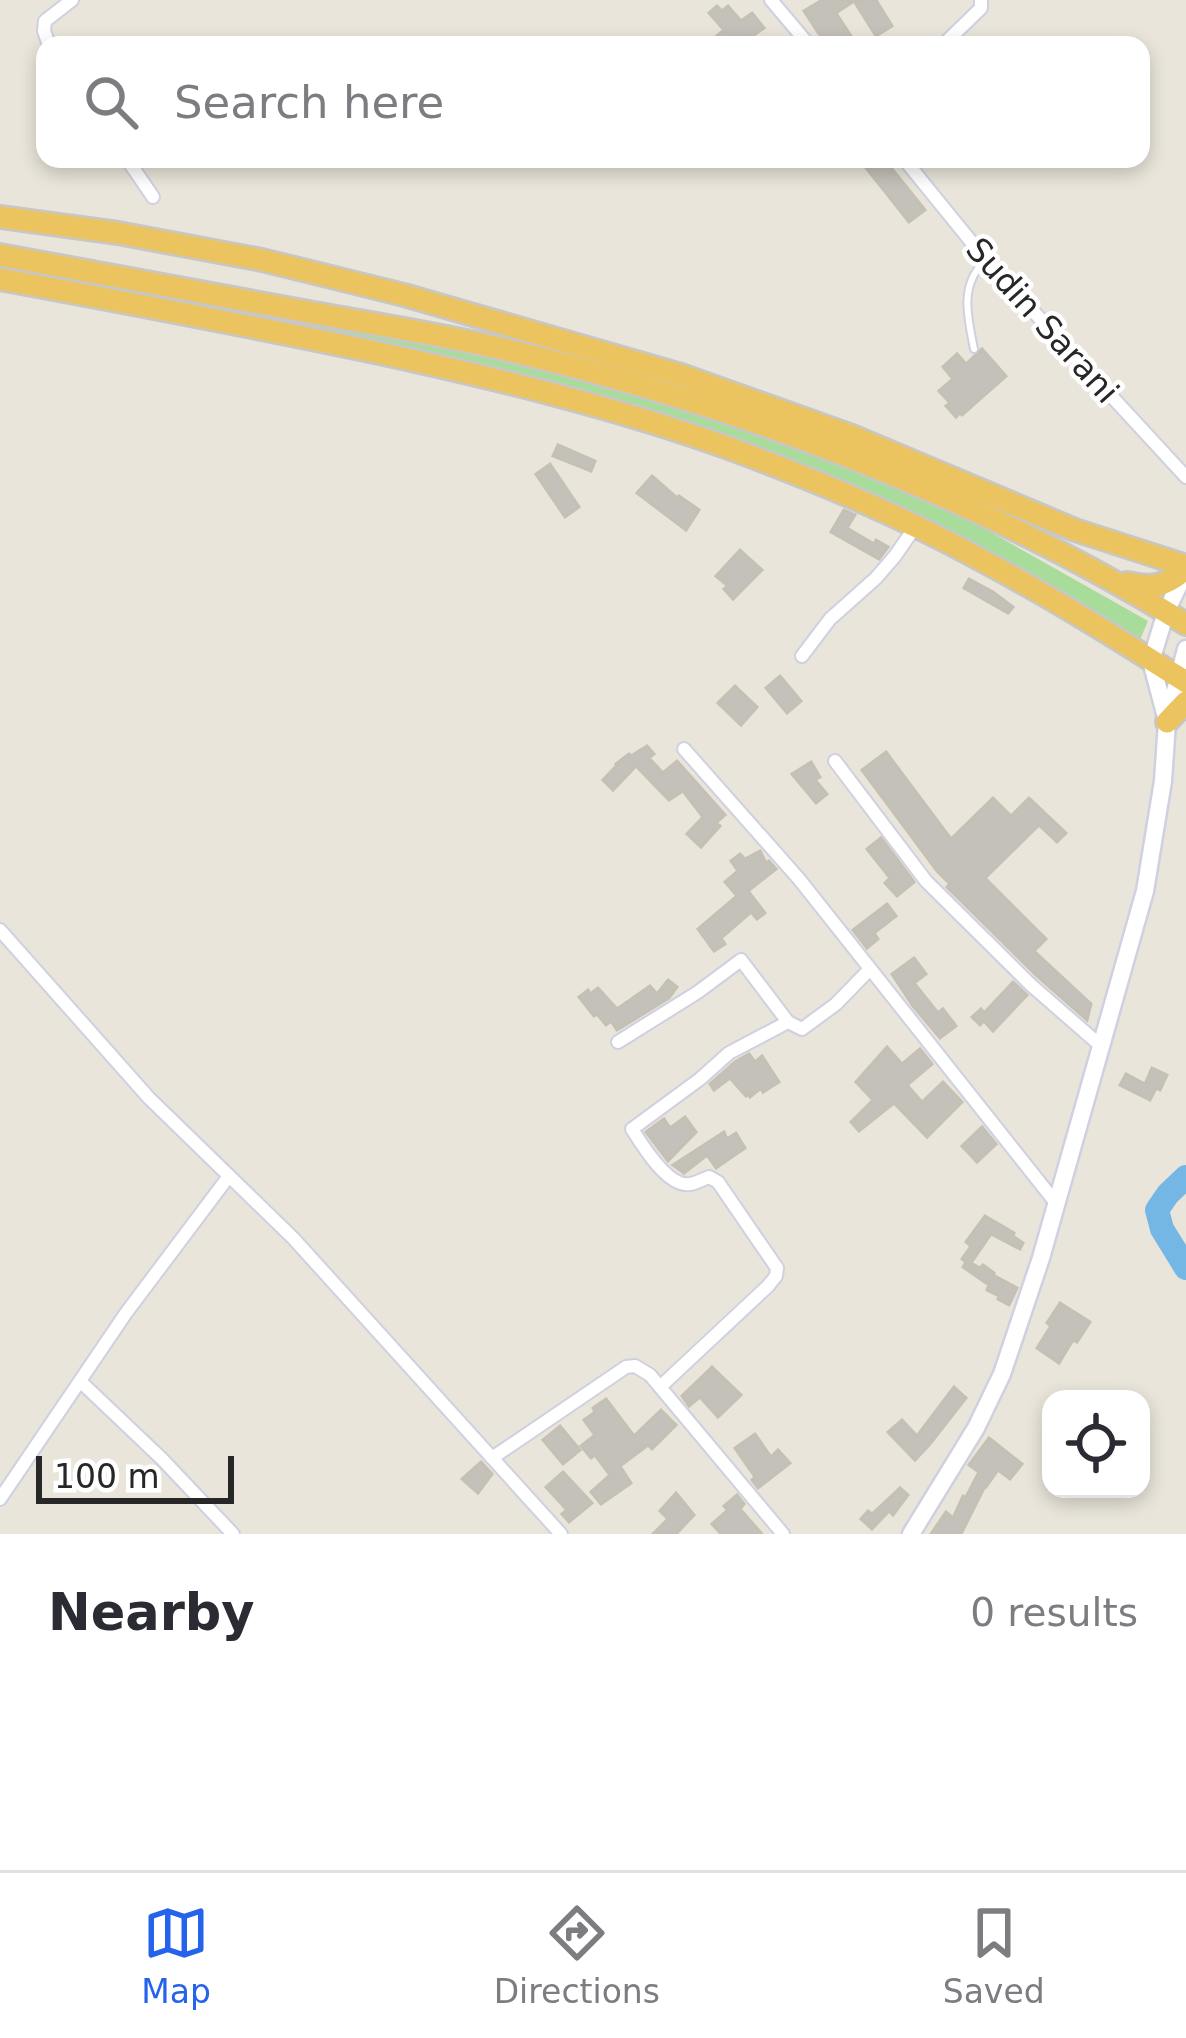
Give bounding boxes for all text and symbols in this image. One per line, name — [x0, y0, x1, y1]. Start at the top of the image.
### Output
search box — [36, 36, 1150, 168]
icon: search — [78, 69, 144, 135]
text: Search here — [174, 76, 444, 129]
street label: Sudin Sarani — [958, 230, 1127, 411]
map controls — [1042, 1390, 1150, 1498]
button: locate — [1042, 1390, 1150, 1498]
scale bar — [36, 1450, 234, 1503]
text: 100 m — [54, 1457, 160, 1496]
text: Nearby — [48, 1583, 255, 1642]
text: 0 results — [970, 1590, 1138, 1635]
tab: Map — [141, 1900, 211, 2011]
tab: Directions — [494, 1900, 660, 2011]
tab: Saved — [943, 1900, 1045, 2011]

